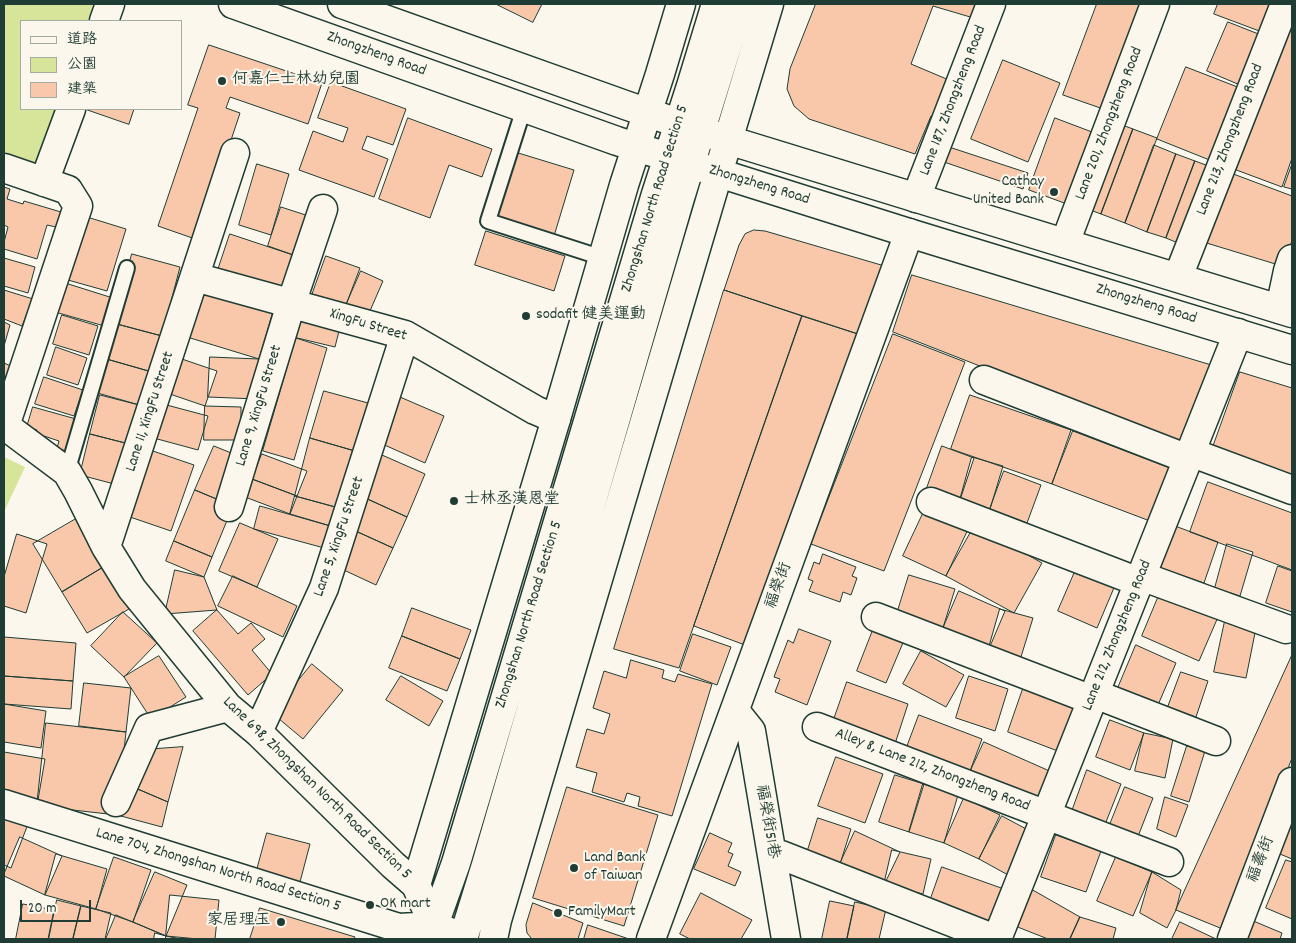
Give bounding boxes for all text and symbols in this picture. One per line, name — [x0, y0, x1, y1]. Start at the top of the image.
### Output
legend — [20, 20, 182, 110]
street label: Lane 187, Zhongzheng Road — [917, 23, 991, 179]
street label: Zhongzheng Road — [324, 28, 428, 82]
text: 道路 — [67, 29, 97, 51]
street label: Lane 201, Zhongzheng Road — [1072, 45, 1148, 203]
text: 公園 — [67, 54, 97, 76]
street label: Lane 213, Zhongzheng Road — [1193, 62, 1269, 218]
place label: 何嘉仁士林幼兒園 — [232, 71, 360, 91]
marker: 何嘉仁士林幼兒園 — [216, 75, 228, 87]
text: 建築 — [67, 79, 97, 101]
street label: Zhongshan North Road Section 5 — [618, 103, 694, 295]
street label: Zhongzheng Road — [706, 162, 812, 210]
place label: Cathay United Bank — [973, 173, 1044, 211]
marker: Cathay United Bank — [1048, 186, 1060, 198]
street label: Zhongzheng Road — [1093, 281, 1199, 329]
street label: XingFu Street — [327, 305, 409, 347]
place label: sodafit 健美運動 — [536, 306, 646, 326]
marker: sodafit 健美運動 — [520, 310, 532, 322]
street label: Lane 9, XingFu Street — [232, 343, 288, 469]
street label: Lane 11, XingFu Street — [122, 349, 180, 475]
street label: Lane 5, XingFu Street — [310, 474, 370, 600]
place label: 士林丞漢恩堂 — [464, 491, 560, 511]
marker: 士林丞漢恩堂 — [448, 495, 460, 507]
street label: Zhongshan North Road Section 5 — [492, 519, 568, 711]
street label: Lane 212, Zhongzheng Road — [1079, 558, 1157, 714]
street label: 福榮街 — [763, 560, 797, 612]
street label: Lane 698, Zhongshan North Road Section 5 — [217, 693, 415, 885]
street label: Alley 8, Lane 212, Zhongzheng Road — [832, 725, 1032, 817]
street label: 福榮街51巷 — [750, 783, 782, 861]
street label: Lane 704, Zhongshan North Road Section 5 — [93, 825, 343, 917]
street label: 福壽街 — [1244, 834, 1280, 886]
place label: Land Bank of Taiwan — [584, 849, 646, 887]
marker: Land Bank of Taiwan — [568, 862, 580, 874]
scale bar — [22, 890, 94, 922]
place label: OK mart — [380, 895, 431, 915]
text: 20 m — [28, 898, 56, 920]
marker: OK mart — [364, 899, 376, 911]
place label: FamilyMart — [568, 903, 636, 923]
marker: FamilyMart — [552, 907, 564, 919]
place label: 家居理玉 — [207, 912, 271, 932]
marker: 家居理玉 — [275, 916, 287, 928]

